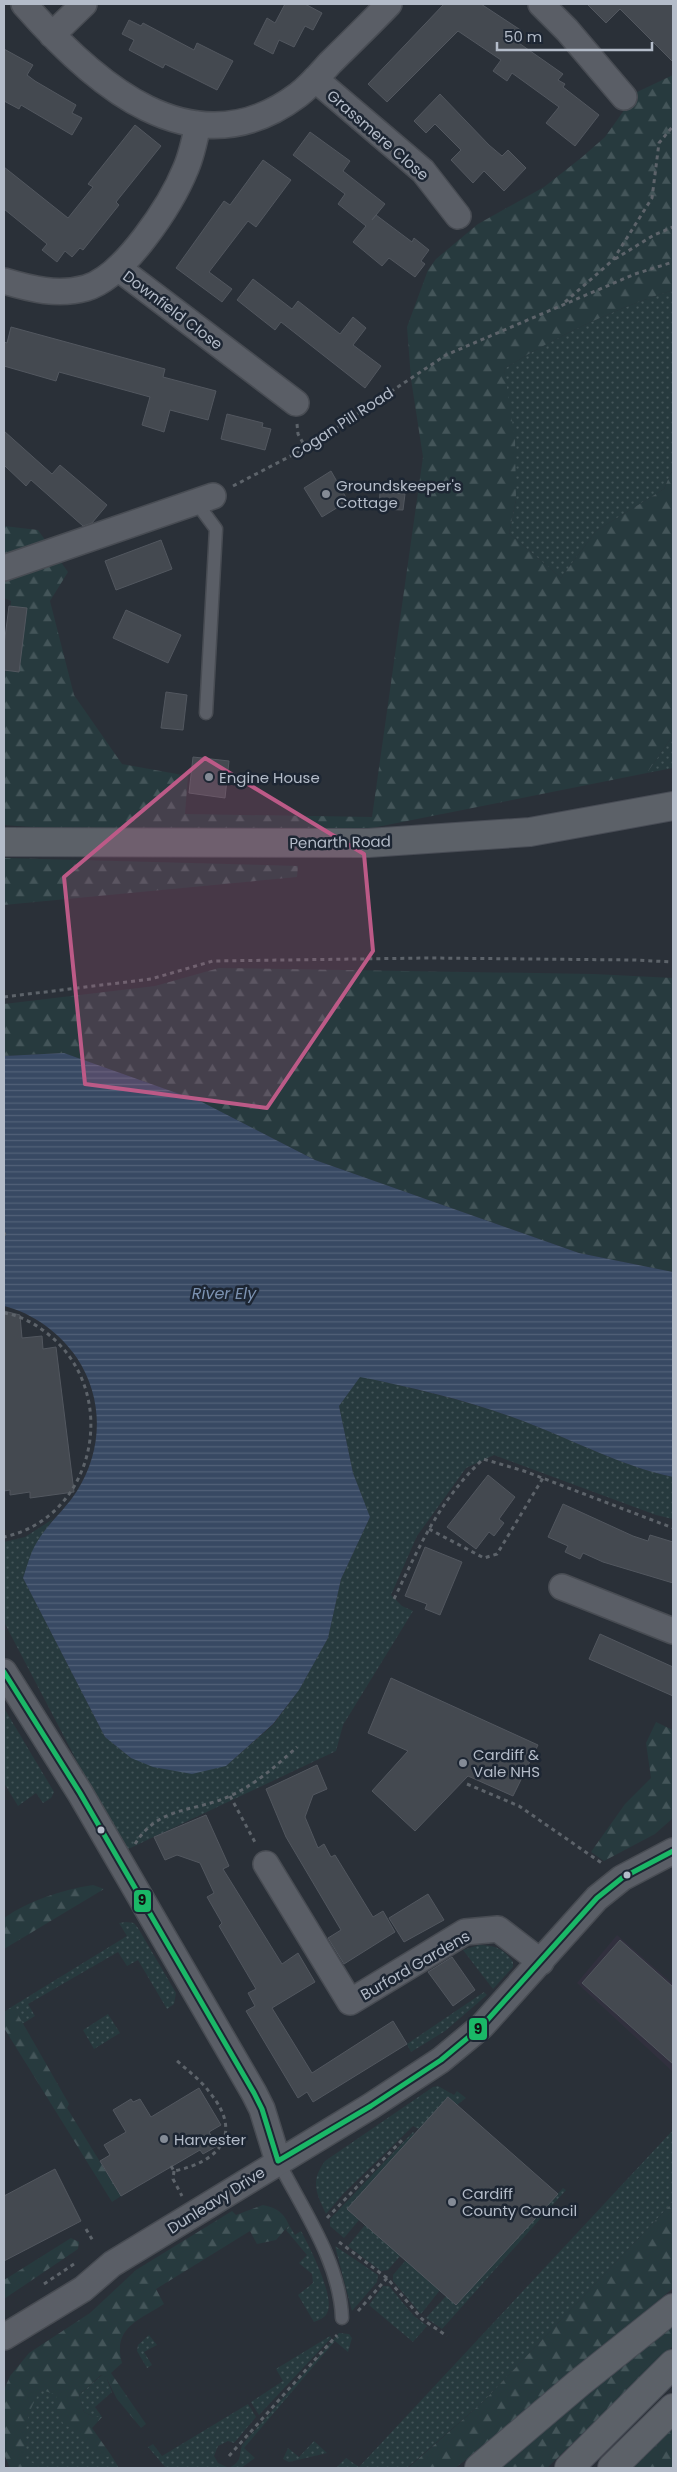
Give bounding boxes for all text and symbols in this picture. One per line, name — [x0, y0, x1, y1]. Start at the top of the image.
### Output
scale bar — [497, 20, 652, 52]
text: 50 m — [504, 26, 542, 47]
street label: Grassmere Close — [323, 85, 433, 185]
street label: Downfield Close — [119, 266, 227, 354]
street label: Cogan Pill Road — [287, 382, 397, 464]
place label: Groundskeeper's Cottage — [336, 475, 462, 513]
marker: Groundskeeper's Cottage — [320, 488, 332, 500]
place label: Engine House — [219, 767, 320, 788]
marker: Engine House — [203, 771, 215, 783]
street label: Penarth Road — [289, 831, 391, 853]
water label: River Ely — [192, 1282, 257, 1305]
place label: Cardiff & Vale NHS — [473, 1744, 540, 1782]
marker: Cardiff & Vale NHS — [457, 1757, 469, 1769]
unlabelled marker — [96, 1825, 106, 1835]
unlabelled marker — [622, 1870, 632, 1880]
line badge: 9 — [133, 1889, 152, 1913]
text: 9 — [138, 1890, 146, 1910]
street label: Burford Gardens — [357, 1925, 474, 2005]
line badge: 9 — [468, 2017, 488, 2041]
text: 9 — [474, 2019, 482, 2039]
place label: Harvester — [174, 2129, 246, 2150]
marker: Harvester — [158, 2133, 170, 2145]
street label: Dunleavy Drive — [163, 2162, 269, 2238]
place label: Cardiff County Council — [462, 2183, 577, 2221]
marker: Cardiff County Council — [446, 2196, 458, 2208]

